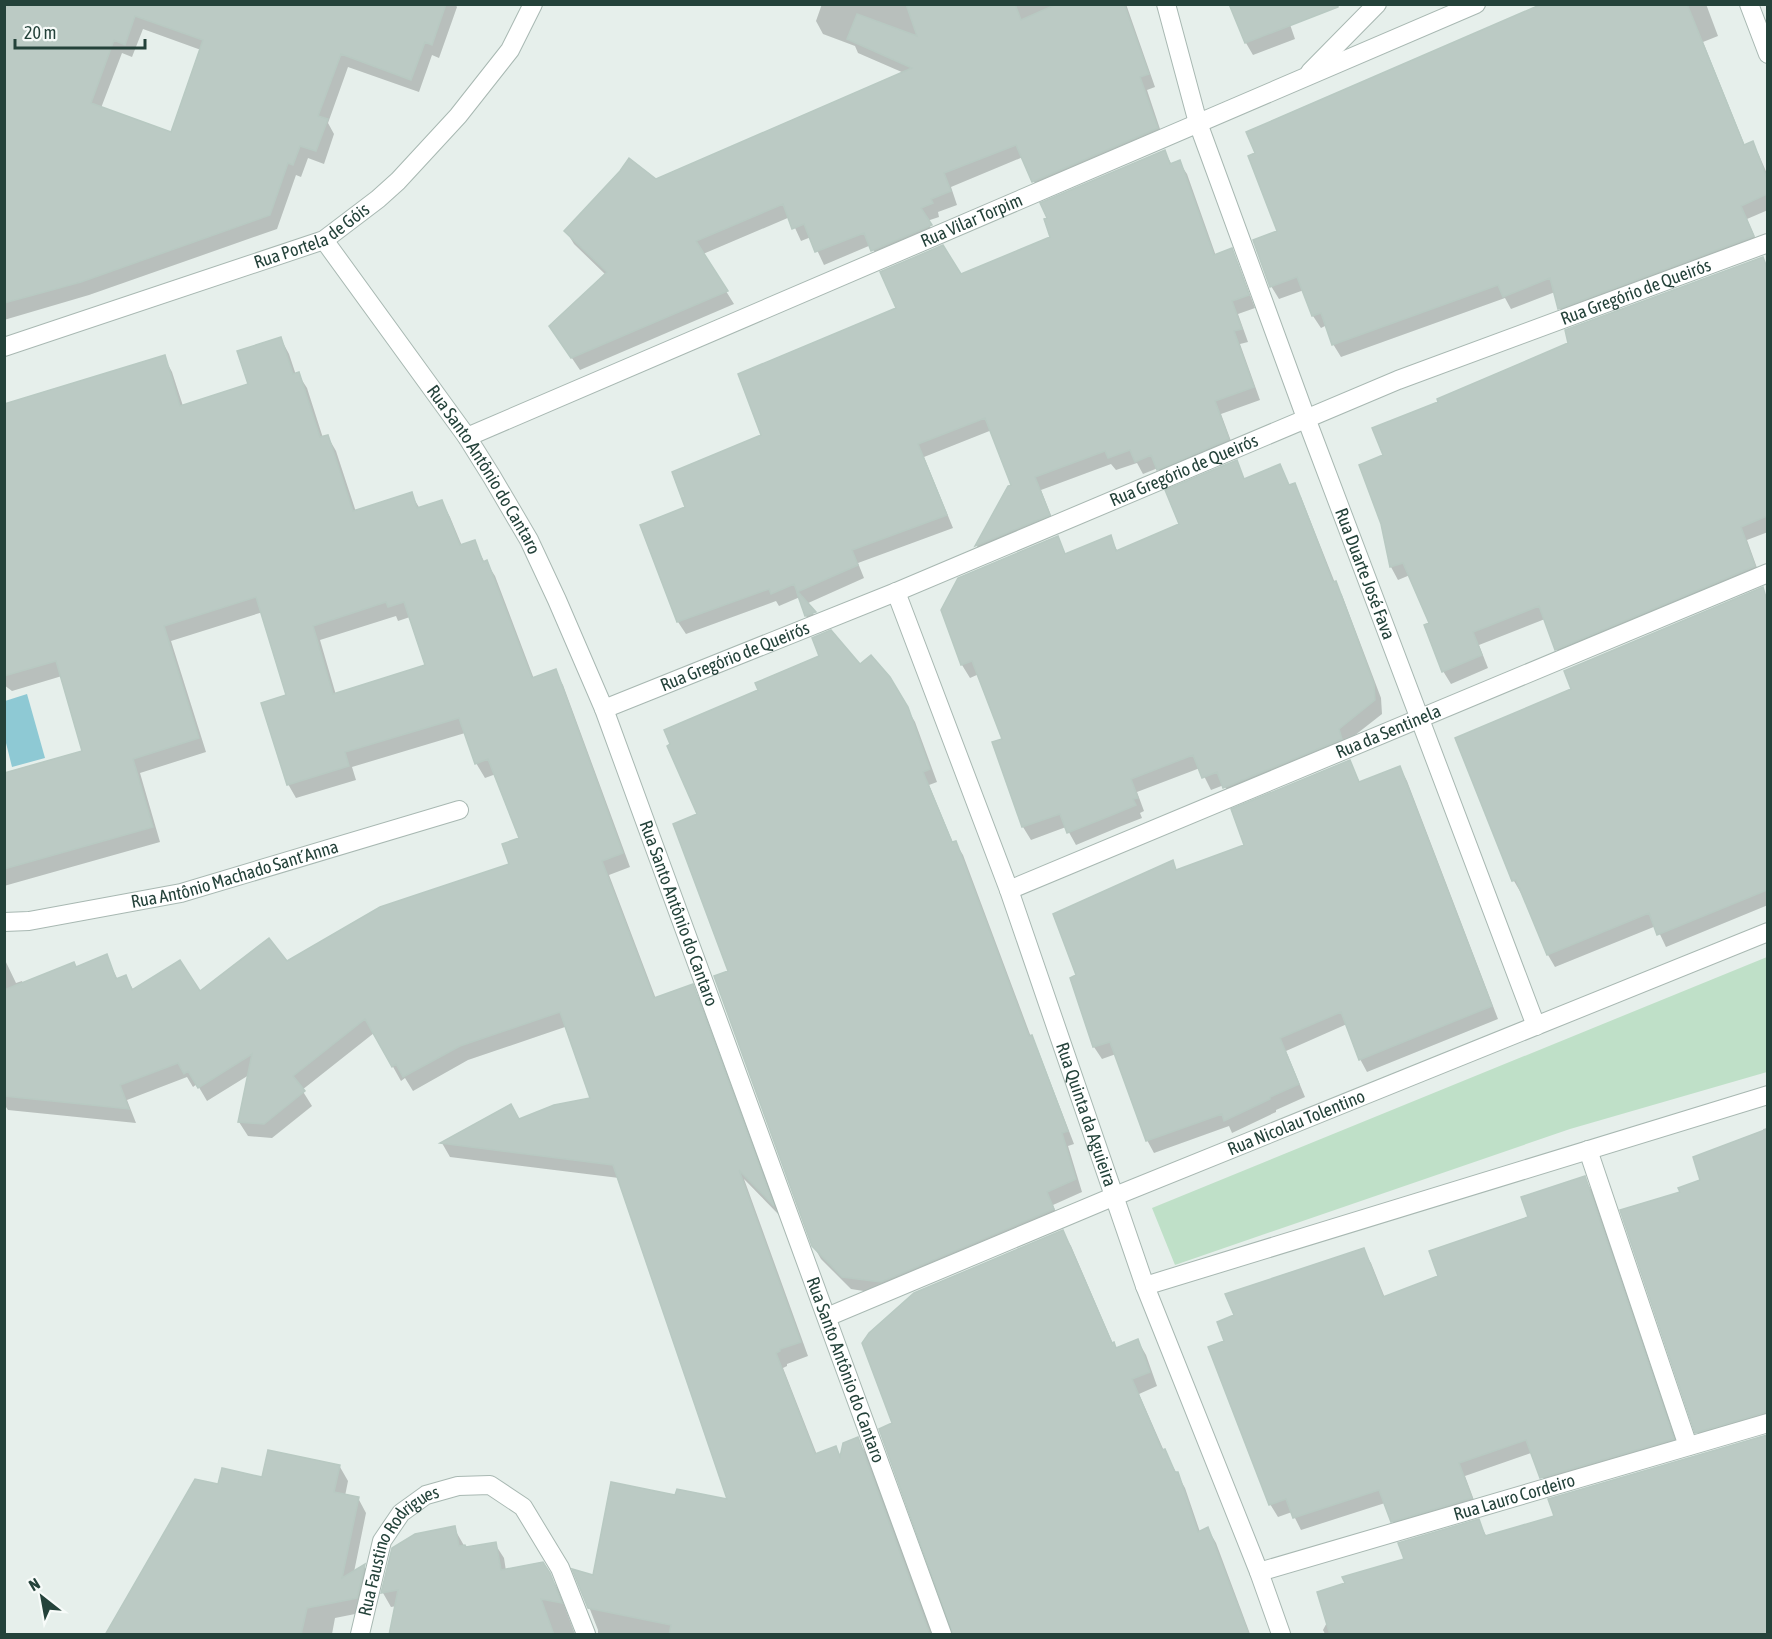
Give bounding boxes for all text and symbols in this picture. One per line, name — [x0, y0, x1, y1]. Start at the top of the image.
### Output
scale bar — [15, 12, 146, 50]
text: 20 m — [24, 22, 56, 43]
street label: Rua Vilar Torpim — [917, 189, 1025, 251]
street label: Rua Portela de Góis — [251, 198, 373, 273]
street label: Rua Gregório de Queirós — [1557, 254, 1714, 329]
street label: Rua Santo Antônio do Cantaro — [423, 381, 545, 557]
street label: Rua Gregório de Queirós — [1106, 429, 1261, 511]
street label: Rua Duarte José Fava — [1331, 505, 1400, 642]
street label: Rua Gregório de Queirós — [657, 617, 812, 695]
street label: Rua da Sentinela — [1332, 700, 1444, 762]
street label: Rua Santo Antônio do Cantaro — [636, 817, 723, 1009]
street label: Rua Antônio Machado Sant´Anna — [129, 836, 341, 912]
street label: Rua Quinta da Aguieira — [1052, 1039, 1121, 1189]
street label: Rua Nicolau Tolentino — [1224, 1085, 1368, 1159]
street label: Rua Santo Antônio do Cantaro — [802, 1274, 889, 1465]
street label: Rua Lauro Cordeiro — [1451, 1469, 1577, 1524]
street label: Rua Faustino Rodrigues — [354, 1481, 441, 1618]
north arrow — [12, 1567, 72, 1627]
text: N — [26, 1574, 43, 1594]

